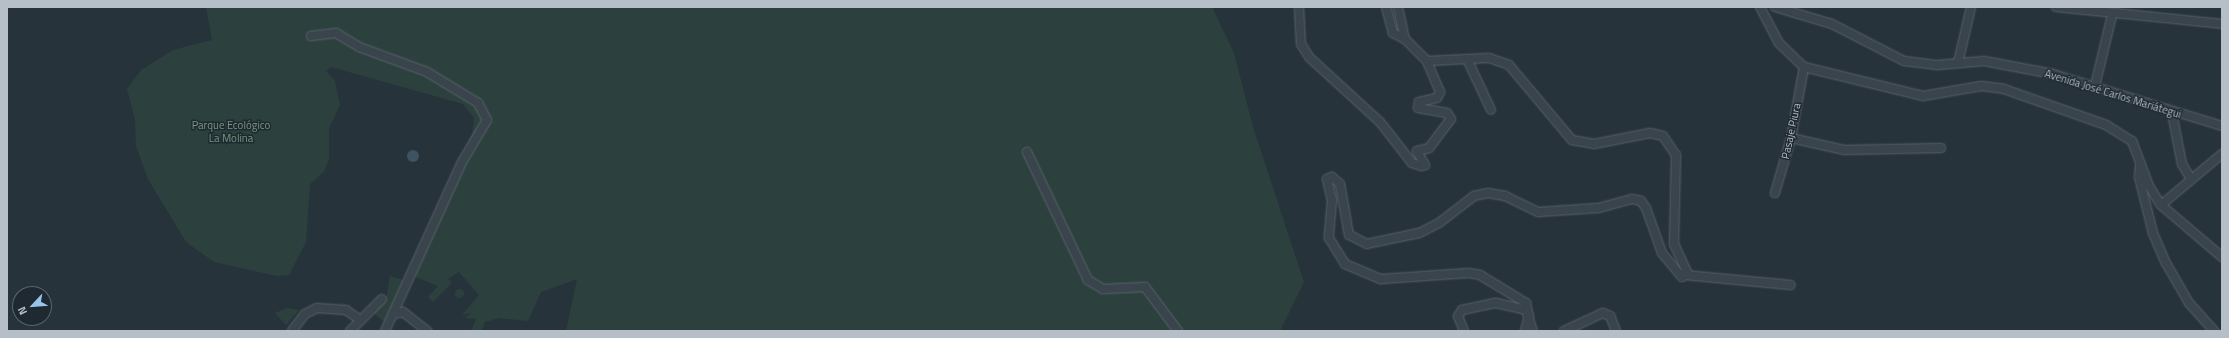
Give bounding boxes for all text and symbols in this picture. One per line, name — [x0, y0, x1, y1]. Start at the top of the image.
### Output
street label: Avenida José Carlos Mariátegui — [2043, 67, 2183, 121]
street label: Pasaje Piura — [1779, 102, 1803, 160]
park label: Parque Ecológico La Molina — [192, 119, 270, 145]
north arrow — [12, 286, 52, 326]
text: N — [13, 304, 31, 318]

